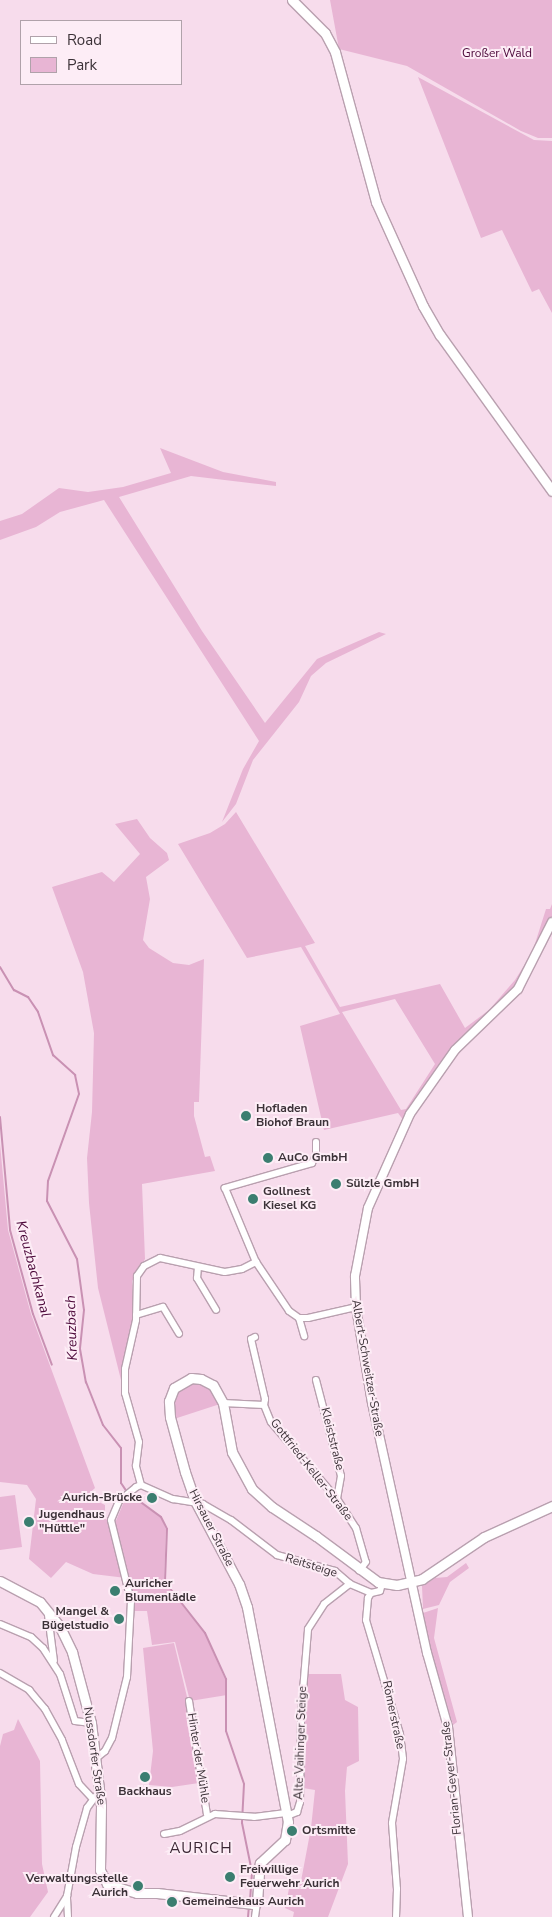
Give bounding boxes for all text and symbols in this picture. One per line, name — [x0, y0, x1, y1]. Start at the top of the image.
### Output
legend — [20, 20, 182, 85]
text: Road — [67, 30, 102, 50]
park label: Großer Wald — [462, 47, 532, 61]
text: Park — [67, 55, 97, 75]
place label: Hofladen Biohof Braun — [256, 1102, 329, 1130]
marker: Hofladen Biohof Braun — [240, 1110, 252, 1122]
place label: AuCo GmbH — [278, 1151, 348, 1165]
marker: AuCo GmbH — [262, 1152, 274, 1164]
place label: Sülzle GmbH — [346, 1177, 419, 1191]
marker: Sülzle GmbH — [330, 1178, 342, 1190]
place label: Gollnest Kiesel KG — [263, 1185, 316, 1213]
marker: Gollnest Kiesel KG — [247, 1193, 259, 1205]
water label: Kreuzbachkanal — [12, 1219, 54, 1319]
water label: Kreuzbach — [62, 1295, 82, 1361]
street label: Albert-Schweitzer-Straße — [348, 1298, 386, 1438]
street label: Kleiststraße — [317, 1406, 347, 1472]
street label: Gottfried-Keller-Straße — [267, 1416, 355, 1524]
street label: Hirsauer Straße — [185, 1487, 237, 1569]
place label: Aurich-Brücke — [62, 1491, 142, 1505]
marker: Aurich-Brücke — [146, 1492, 158, 1504]
place label: Jugendhaus "Hüttle" — [39, 1508, 105, 1536]
marker: Jugendhaus "Hüttle" — [23, 1516, 35, 1528]
street label: Reitsteige — [283, 1551, 339, 1581]
place label: Auricher Blumenlädle — [125, 1577, 196, 1605]
marker: Auricher Blumenlädle — [109, 1585, 121, 1597]
place label: Mangel & Bügelstudio — [42, 1605, 109, 1633]
marker: Mangel & Bügelstudio — [113, 1613, 125, 1625]
street label: Römerstraße — [379, 1679, 407, 1751]
street label: Alte Vaihinger Steige — [292, 1686, 310, 1800]
street label: Nussdorfer Straße — [80, 1706, 108, 1806]
street label: Hinter der Mühle — [184, 1712, 212, 1804]
street label: Florian-Geyer-Straße — [439, 1720, 465, 1836]
marker: Backhaus — [139, 1771, 151, 1783]
place label: Backhaus — [118, 1785, 172, 1799]
place label: Ortsmitte — [302, 1824, 356, 1838]
marker: Ortsmitte — [286, 1825, 298, 1837]
district label: AURICH — [169, 1840, 233, 1858]
place label: Freiwillige Feuerwehr Aurich — [240, 1863, 339, 1891]
marker: Freiwillige Feuerwehr Aurich — [224, 1871, 236, 1883]
place label: Verwaltungsstelle Aurich — [26, 1872, 128, 1900]
marker: Verwaltungsstelle Aurich — [132, 1880, 144, 1892]
place label: Gemeindehaus Aurich — [182, 1895, 304, 1909]
marker: Gemeindehaus Aurich — [166, 1896, 178, 1908]

